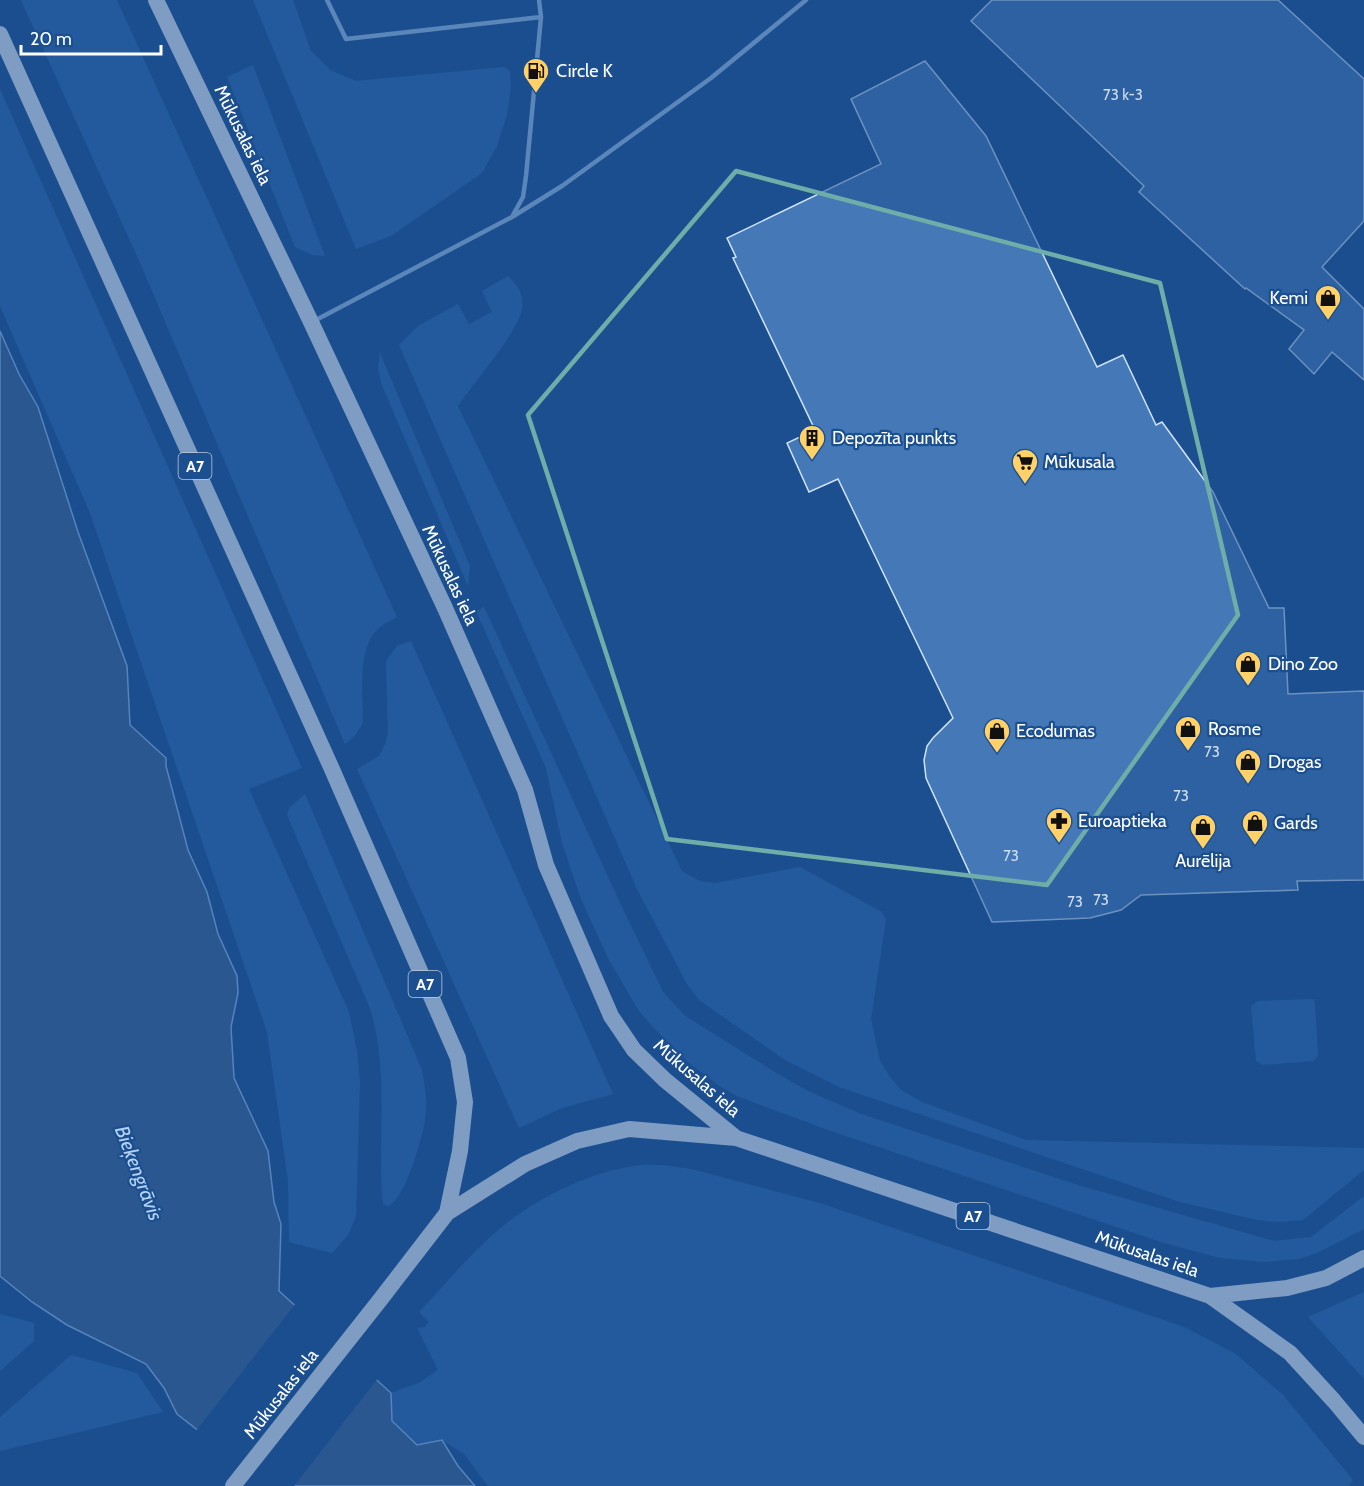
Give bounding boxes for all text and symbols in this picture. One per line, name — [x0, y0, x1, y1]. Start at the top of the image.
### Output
scale bar — [21, 18, 160, 56]
text: 20 m — [30, 28, 72, 50]
fuel station icon: Circle K — [521, 56, 551, 94]
place label: Circle K — [556, 60, 614, 82]
street label: Mūkusalas iela — [209, 82, 277, 189]
house number: 73 k-3 — [1103, 86, 1143, 104]
shop icon: Kemi — [1313, 283, 1343, 321]
place label: Kemi — [1270, 287, 1308, 309]
building icon: Depozīta punkts — [797, 423, 827, 461]
place label: Depozīta punkts — [832, 427, 956, 449]
supermarket icon: Mūkusala — [1010, 447, 1040, 485]
place label: Mūkusala — [1044, 451, 1115, 473]
road number: A7 — [178, 453, 212, 479]
street label: Mūkusalas iela — [417, 521, 483, 629]
shop icon: Dino Zoo — [1233, 649, 1263, 687]
place label: Dino Zoo — [1268, 653, 1338, 675]
shop icon: Rosme — [1173, 714, 1203, 752]
shop icon: Ecodumas — [982, 716, 1012, 754]
place label: Rosme — [1208, 718, 1261, 740]
place label: Ecodumas — [1016, 720, 1095, 742]
house number: 73 — [1204, 743, 1220, 761]
shop icon: Drogas — [1233, 747, 1263, 785]
place label: Drogas — [1268, 751, 1321, 773]
house number: 73 — [1173, 787, 1189, 805]
pharmacy icon: Euroaptieka — [1044, 806, 1074, 844]
shop icon: Gards — [1240, 808, 1270, 846]
place label: Euroaptieka — [1078, 810, 1167, 832]
shop icon: Aurēlija — [1188, 812, 1218, 850]
place label: Gards — [1274, 812, 1318, 834]
house number: 73 — [1003, 847, 1019, 865]
place label: Aurēlija — [1175, 850, 1231, 872]
house number: 73 — [1093, 891, 1109, 909]
house number: 73 — [1067, 893, 1083, 911]
road number: A7 — [408, 971, 442, 997]
street label: Mūkusalas iela — [649, 1034, 745, 1122]
water label: Bieķengrāvis — [110, 1122, 168, 1224]
road number: A7 — [956, 1203, 990, 1229]
street label: Mūkusalas iela — [1092, 1226, 1202, 1282]
street label: Mūkusalas iela — [239, 1344, 323, 1443]

